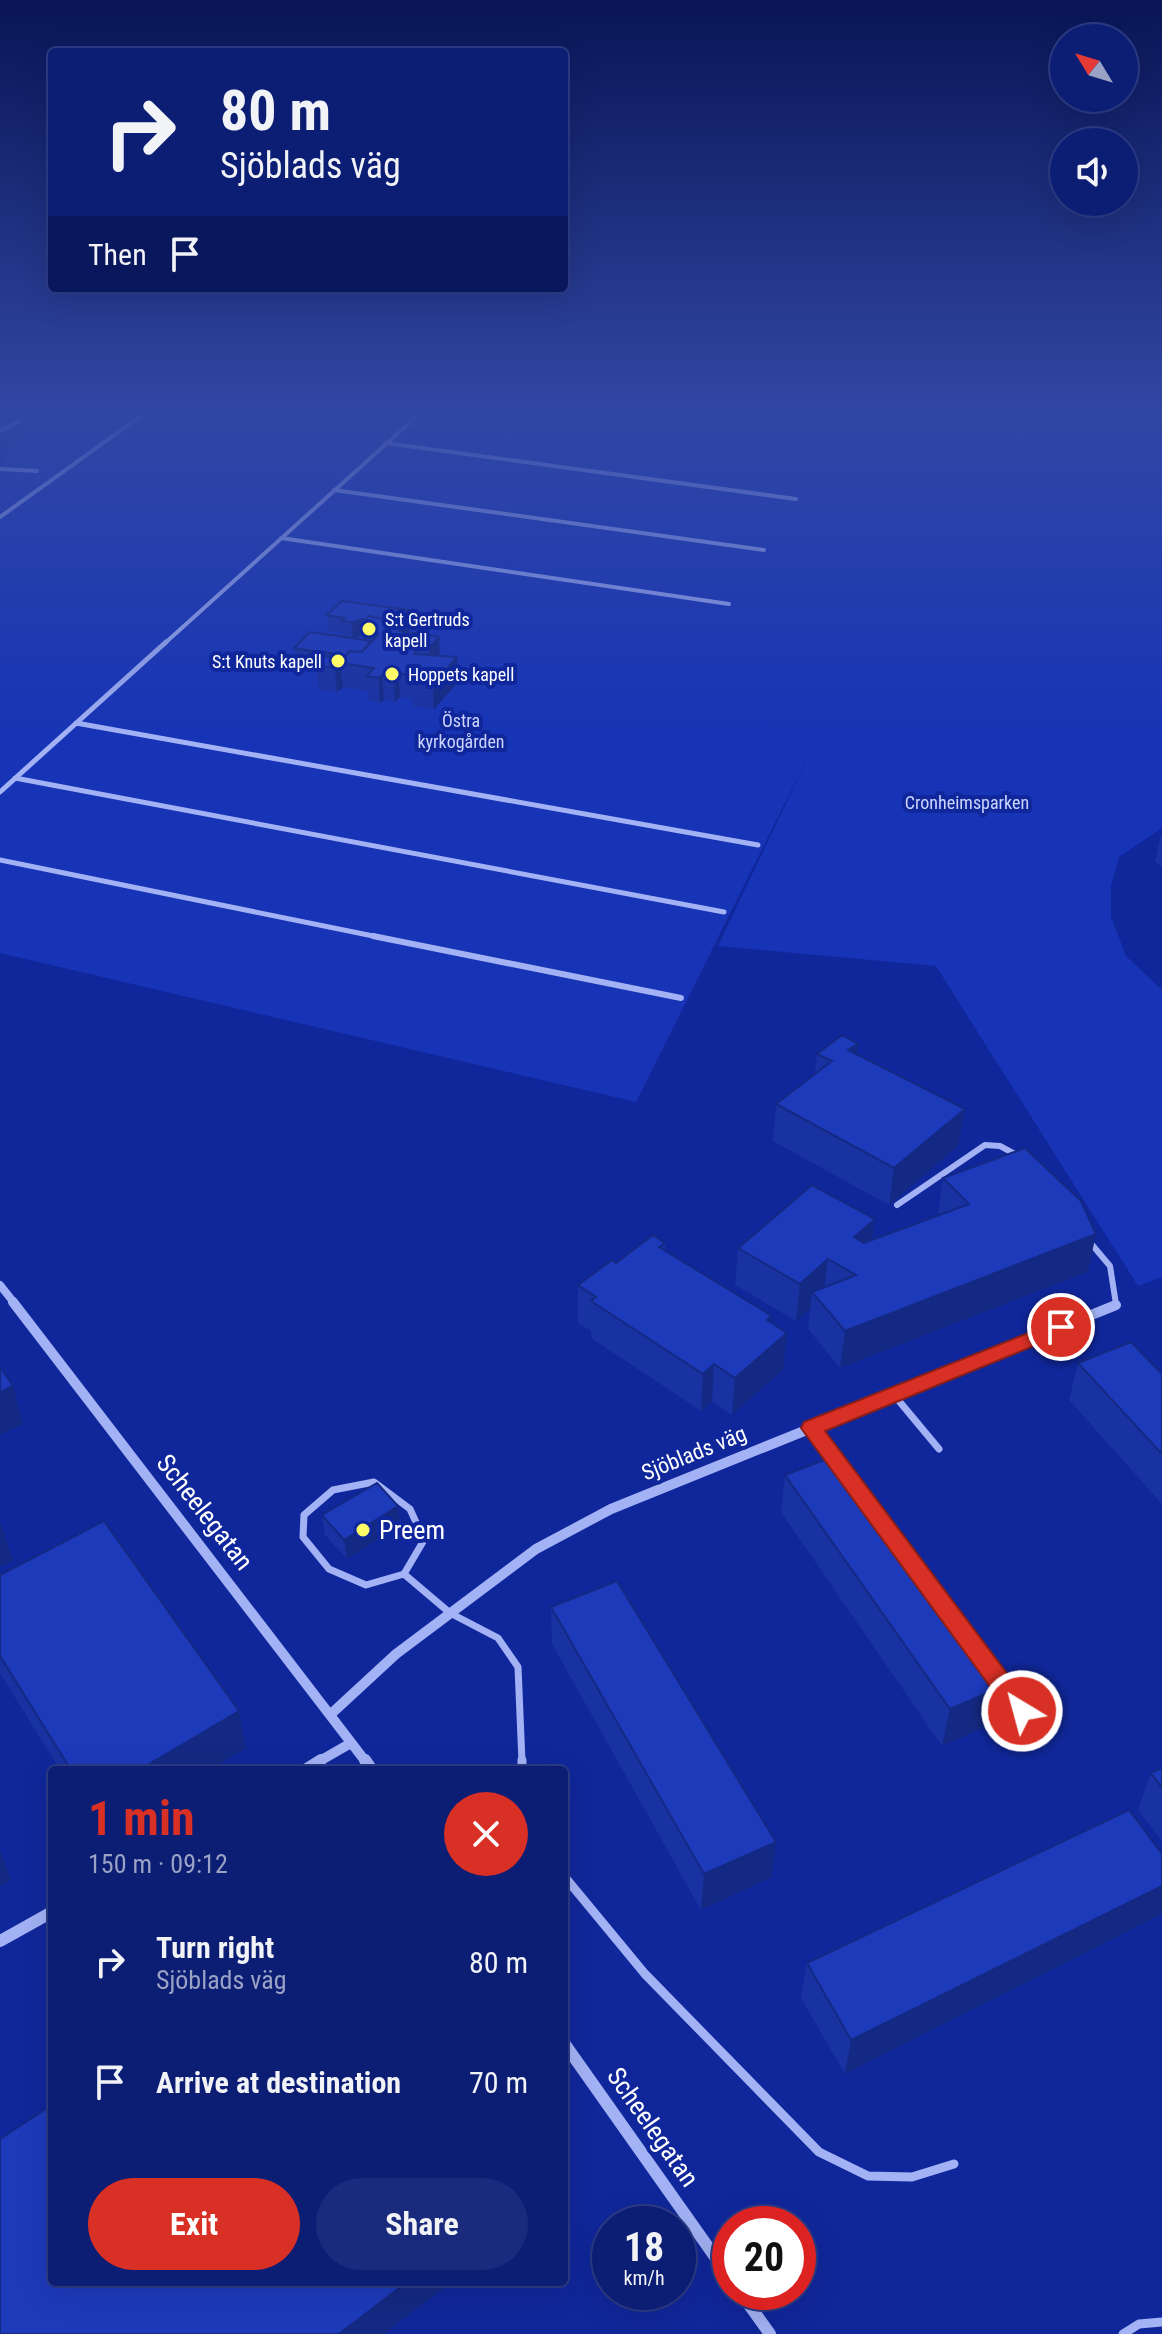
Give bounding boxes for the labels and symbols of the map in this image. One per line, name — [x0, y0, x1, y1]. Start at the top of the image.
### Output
north arrow — [1050, 24, 1138, 112]
place label: S:t Gertruds kapell — [385, 609, 470, 651]
marker: S:t Gertruds kapell — [360, 620, 378, 638]
place label: S:t Knuts kapell — [212, 651, 322, 672]
marker: S:t Knuts kapell — [329, 652, 347, 670]
place label: Hoppets kapell — [408, 664, 514, 685]
marker: Hoppets kapell — [383, 665, 401, 683]
park label: Östra kyrkogården — [417, 710, 505, 752]
park label: Cronheimsparken — [905, 792, 1029, 813]
pin — [1027, 1293, 1095, 1361]
street label: Sjöblads väg — [638, 1421, 750, 1485]
street label: Scheelegatan — [151, 1448, 259, 1576]
place label: Preem — [379, 1515, 445, 1545]
marker: Preem — [354, 1521, 372, 1539]
position arrow — [980, 1669, 1064, 1753]
street label: Scheelegatan — [601, 2062, 705, 2192]
speed limit sign: 20 — [712, 2206, 816, 2310]

